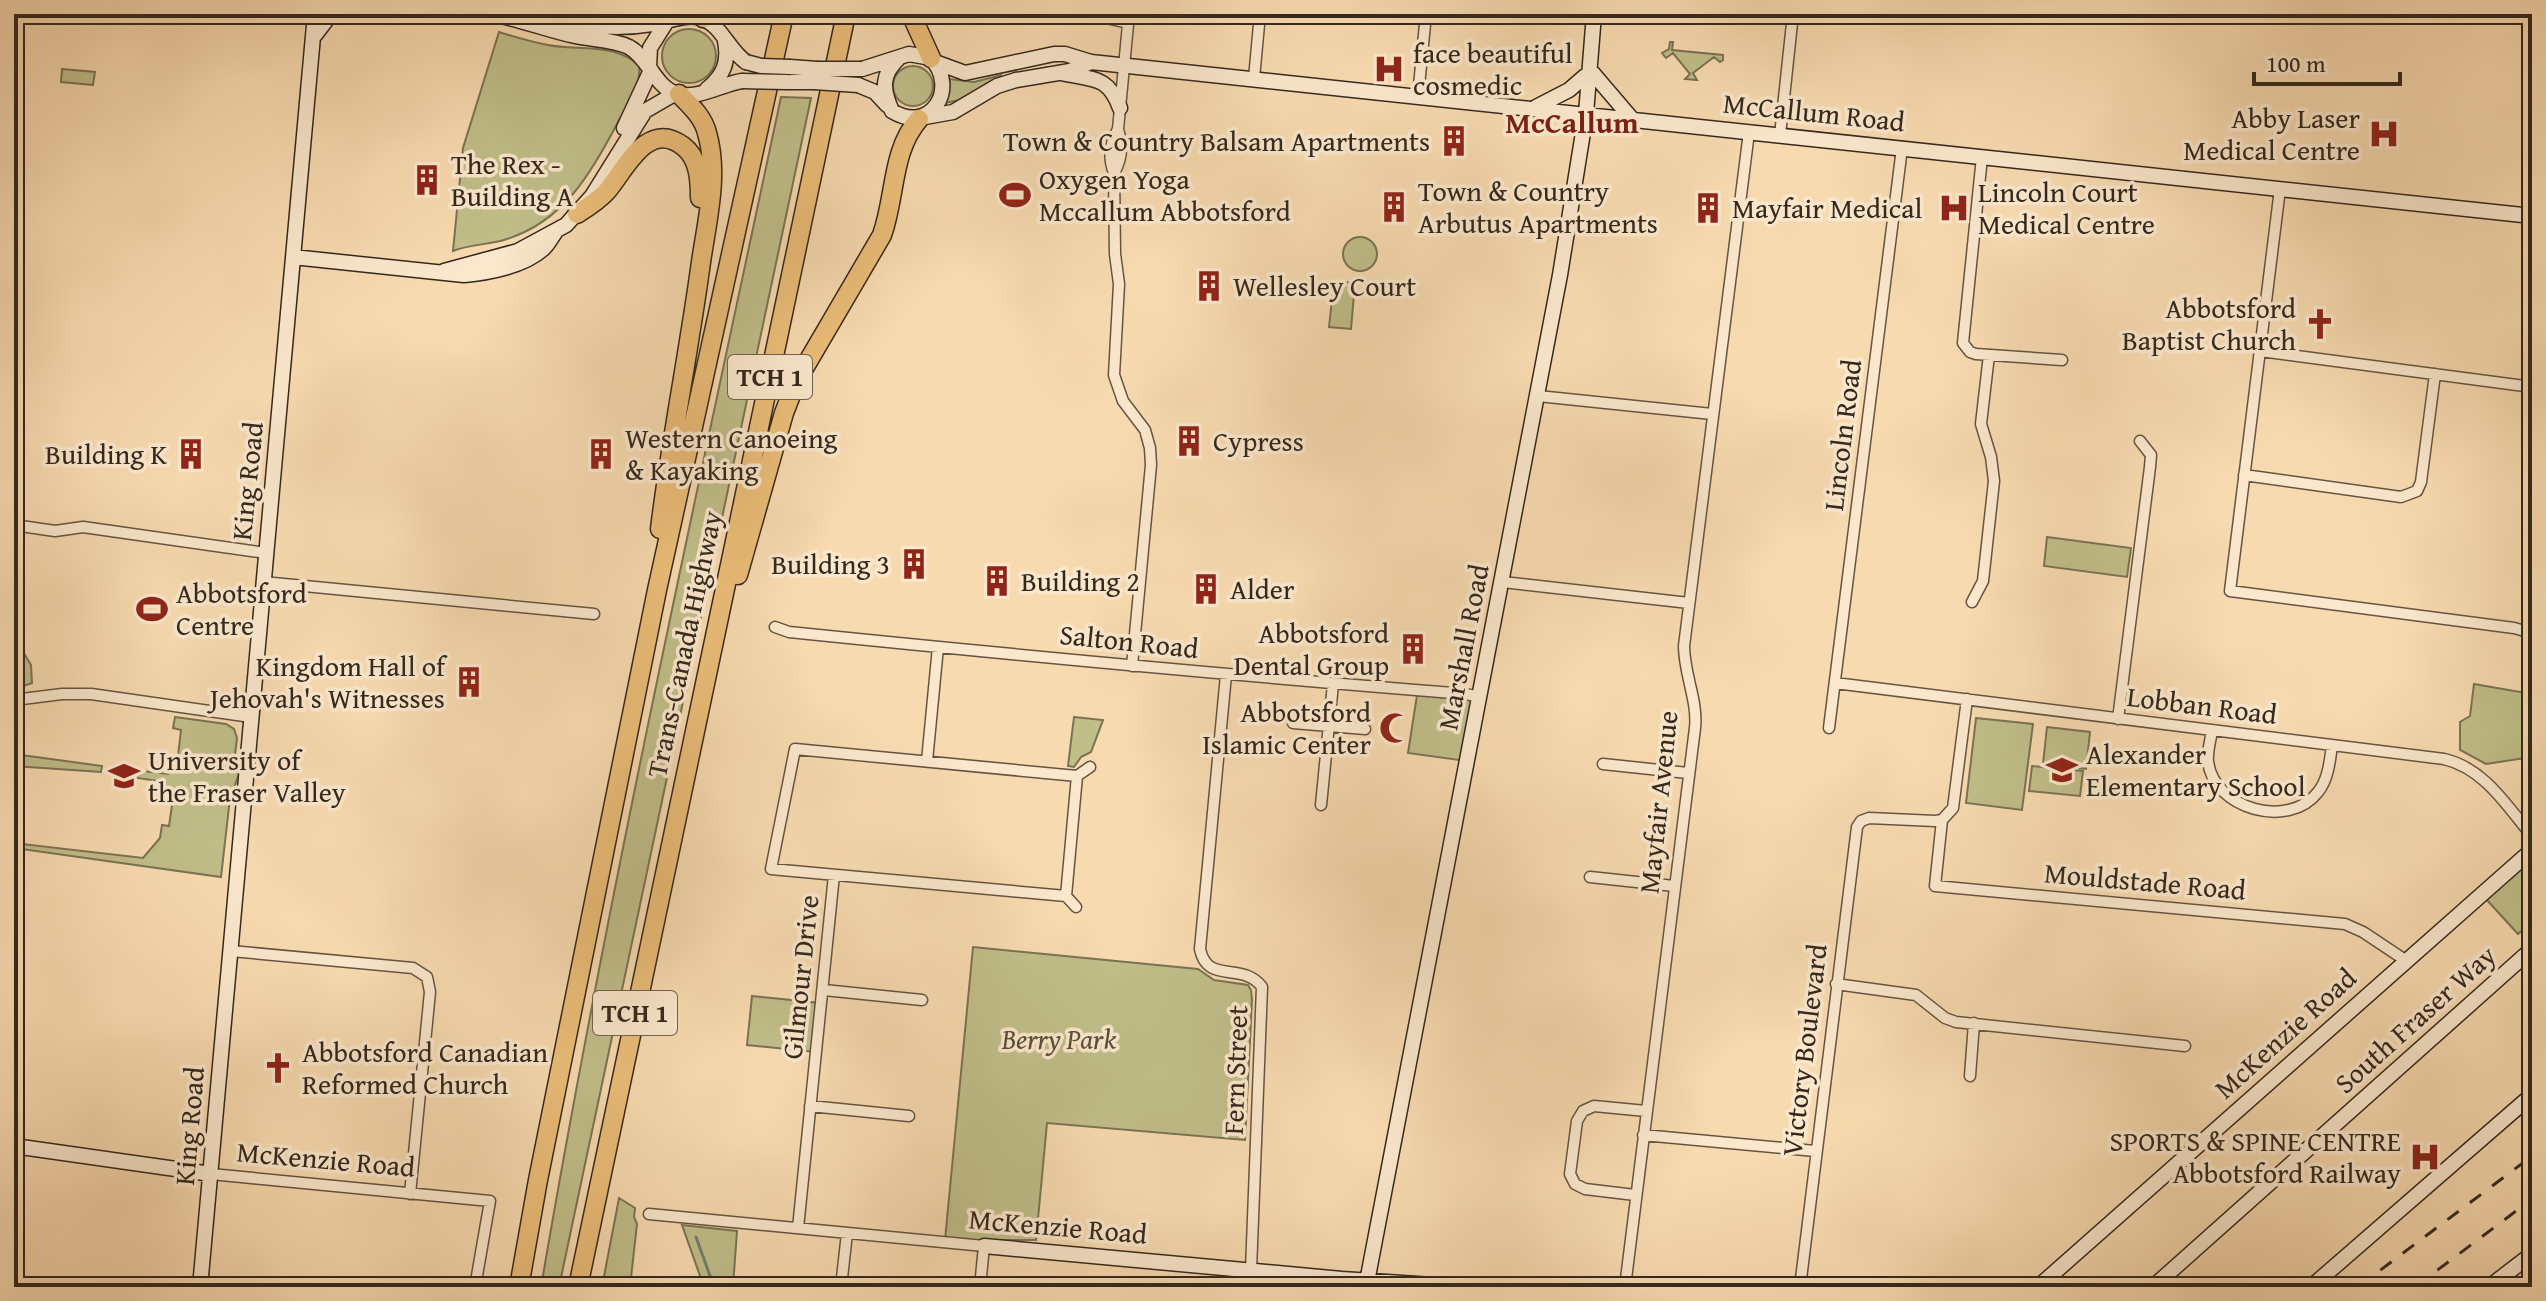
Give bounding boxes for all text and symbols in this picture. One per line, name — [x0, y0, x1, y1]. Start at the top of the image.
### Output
place label: face beautiful cosmedic — [1413, 32, 1573, 105]
scale bar — [2254, 36, 2400, 86]
text: 100 m — [2266, 46, 2326, 81]
hospital icon: face beautiful cosmedic — [1372, 52, 1406, 86]
street label: McCallum Road — [1721, 82, 1907, 141]
place label: Abby Laser Medical Centre — [2183, 97, 2360, 170]
district label: McCallum — [1505, 100, 1639, 144]
hospital icon: Abby Laser Medical Centre — [2367, 117, 2401, 151]
place label: Town & Country Balsam Apartments — [1003, 120, 1430, 161]
building icon: Town & Country Balsam Apartments — [1437, 124, 1471, 158]
place label: The Rex - Building A — [451, 143, 573, 216]
place label: Oxygen Yoga Mccallum Abbotsford — [1039, 158, 1291, 231]
building icon: The Rex - Building A — [410, 163, 444, 197]
place label: Town & Country Arbutus Apartments — [1418, 170, 1658, 243]
place label: Lincoln Court Medical Centre — [1978, 171, 2155, 244]
sports icon: Oxygen Yoga Mccallum Abbotsford — [998, 178, 1032, 212]
place label: Mayfair Medical — [1732, 187, 1922, 228]
building icon: Town & Country Arbutus Apartments — [1377, 190, 1411, 224]
building icon: Mayfair Medical — [1691, 191, 1725, 225]
hospital icon: Lincoln Court Medical Centre — [1937, 191, 1971, 225]
place label: Wellesley Court — [1233, 265, 1416, 306]
building icon: Wellesley Court — [1192, 269, 1226, 303]
place label: Abbotsford Baptist Church — [2122, 287, 2296, 360]
church icon: Abbotsford Baptist Church — [2303, 307, 2337, 341]
road number: TCH 1 — [728, 355, 812, 399]
street label: Lincoln Road — [1812, 357, 1871, 513]
place label: Western Canoeing & Kayaking — [625, 417, 838, 490]
street label: King Road — [220, 420, 273, 542]
place label: Cypress — [1213, 420, 1304, 461]
building icon: Cypress — [1172, 424, 1206, 458]
place label: Building K — [45, 433, 167, 474]
building icon: Building K — [174, 437, 208, 471]
building icon: Western Canoeing & Kayaking — [584, 437, 618, 471]
street label: Trans-Canada Highway — [635, 507, 732, 781]
place label: Building 3 — [771, 543, 890, 584]
building icon: Building 3 — [897, 547, 931, 581]
place label: Building 2 — [1021, 560, 1140, 601]
street label: Marshall Road — [1426, 560, 1499, 733]
building icon: Building 2 — [980, 564, 1014, 598]
place label: Alder — [1230, 568, 1295, 609]
place label: Abbotsford Centre — [176, 572, 307, 645]
building icon: Alder — [1189, 572, 1223, 606]
sports icon: Abbotsford Centre — [135, 592, 169, 626]
place label: Abbotsford Dental Group — [1234, 612, 1389, 685]
street label: Salton Road — [1058, 613, 1201, 668]
building icon: Abbotsford Dental Group — [1396, 632, 1430, 666]
place label: Kingdom Hall of Jehovah's Witnesses — [207, 645, 448, 718]
building icon: Kingdom Hall of Jehovah's Witnesses — [452, 665, 486, 699]
street label: Lobban Road — [2125, 675, 2279, 734]
place label: Abbotsford Islamic Center — [1202, 691, 1371, 764]
street label: Mayfair Avenue — [1628, 708, 1688, 896]
mosque icon: Abbotsford Islamic Center — [1378, 711, 1412, 745]
place label: Alexander Elementary School — [2086, 733, 2306, 806]
place label: University of the Fraser Valley — [148, 739, 346, 812]
school or university icon: Alexander Elementary School — [2045, 753, 2079, 787]
school or university icon: University of the Fraser Valley — [107, 759, 141, 793]
street label: Mouldstade Road — [2043, 851, 2248, 910]
street label: Gilmour Drive — [770, 893, 829, 1061]
street label: South Fraser Way — [2325, 935, 2505, 1102]
street label: Victory Boulevard — [1770, 941, 1837, 1158]
street label: McKenzie Road — [2205, 958, 2365, 1108]
road number: TCH 1 — [593, 991, 677, 1035]
street label: Fern Street — [1212, 1004, 1257, 1136]
park label: Berry Park — [1001, 1018, 1117, 1059]
place label: Abbotsford Canadian Reformed Church — [302, 1031, 548, 1104]
church icon: Abbotsford Canadian Reformed Church — [261, 1051, 295, 1085]
street label: King Road — [163, 1065, 214, 1187]
place label: SPORTS & SPINE CENTRE Abbotsford Railway — [2109, 1120, 2401, 1193]
street label: McKenzie Road — [235, 1130, 417, 1187]
hospital icon: SPORTS & SPINE CENTRE Abbotsford Railway — [2408, 1140, 2442, 1174]
street label: McKenzie Road — [967, 1197, 1149, 1254]

